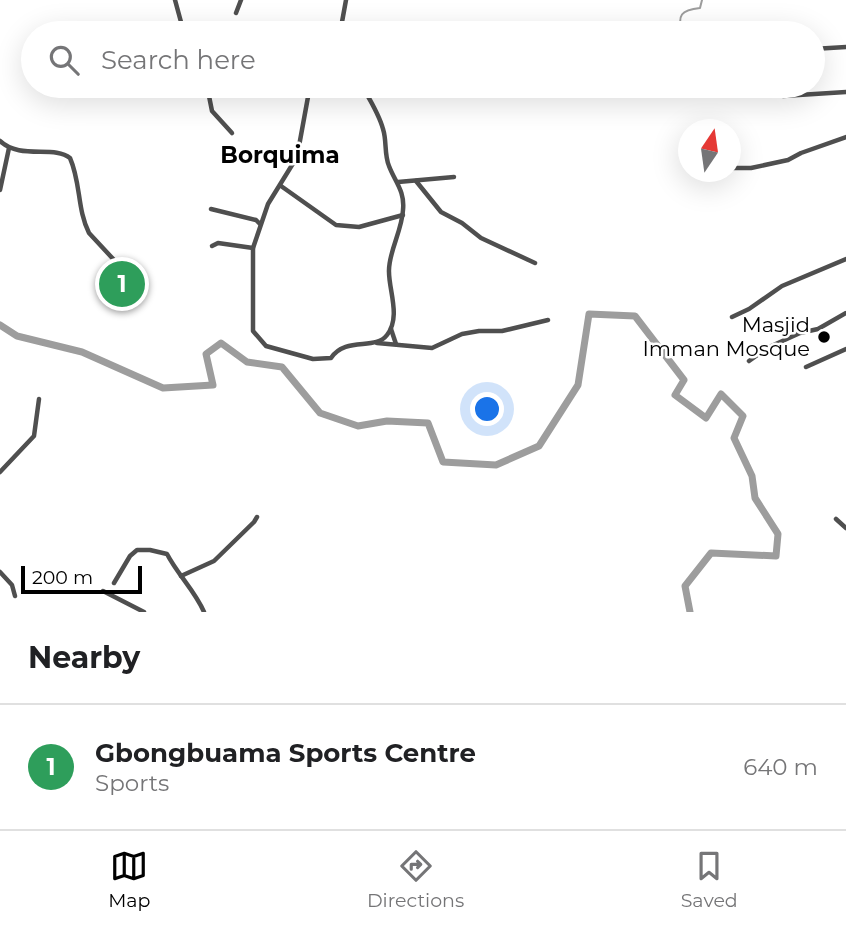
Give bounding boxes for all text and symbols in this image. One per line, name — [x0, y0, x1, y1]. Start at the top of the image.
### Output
search box — [21, 21, 825, 98]
icon: search — [45, 41, 83, 79]
text: Search here — [101, 44, 256, 76]
north arrow — [678, 119, 741, 182]
district label: Borquima — [220, 141, 340, 169]
pin: 1 — [99, 258, 145, 310]
place label: Masjid Imman Mosque — [643, 312, 810, 361]
marker: Masjid Imman Mosque — [816, 329, 832, 345]
your location — [470, 392, 504, 426]
scale bar — [21, 563, 142, 595]
text: 200 m — [32, 566, 93, 589]
text: Nearby — [28, 639, 140, 676]
text: Gbongbuama Sports Centre — [95, 737, 476, 769]
text: 1 — [46, 753, 56, 781]
text: 640 m — [743, 753, 818, 781]
text: Sports — [95, 769, 169, 797]
tab: Map — [108, 847, 150, 912]
tab: Directions — [367, 847, 464, 912]
tab: Saved — [681, 847, 738, 912]

